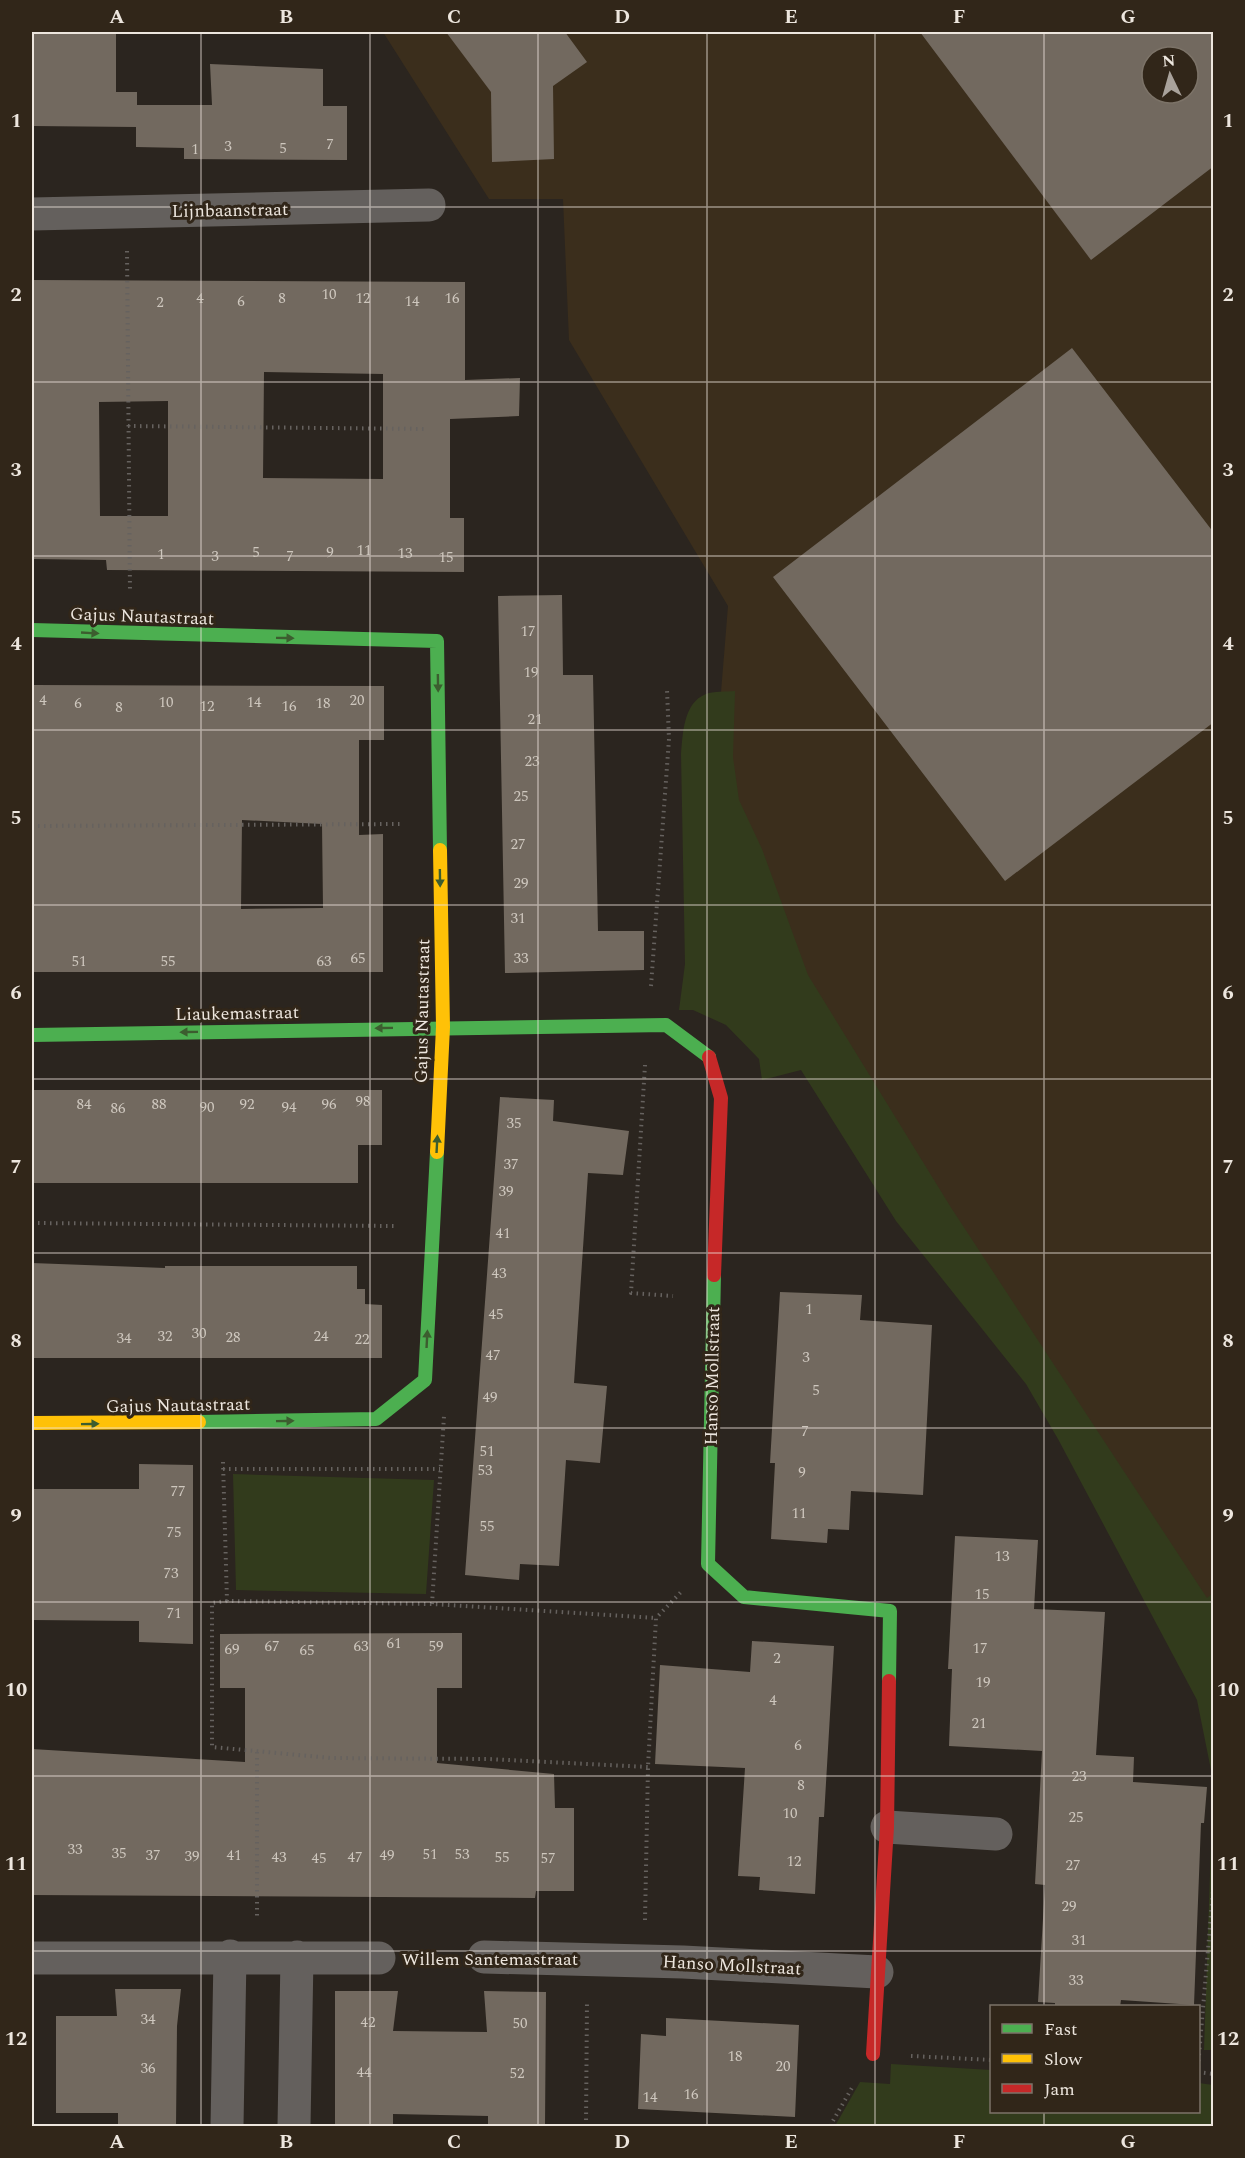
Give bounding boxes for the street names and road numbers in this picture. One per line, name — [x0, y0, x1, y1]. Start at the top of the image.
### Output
street label: Lijnbaanstraat — [171, 196, 289, 225]
street label: Gajus Nautastraat — [69, 600, 215, 633]
street label: Gajus Nautastraat — [408, 939, 437, 1083]
street label: Liaukemastraat — [175, 999, 299, 1028]
street label: Hanso Mollstraat — [698, 1306, 727, 1446]
street label: Gajus Nautastraat — [106, 1391, 250, 1420]
street label: Willem Santemastraat — [402, 1946, 578, 1973]
street label: Hanso Mollstraat — [662, 1948, 802, 1983]

